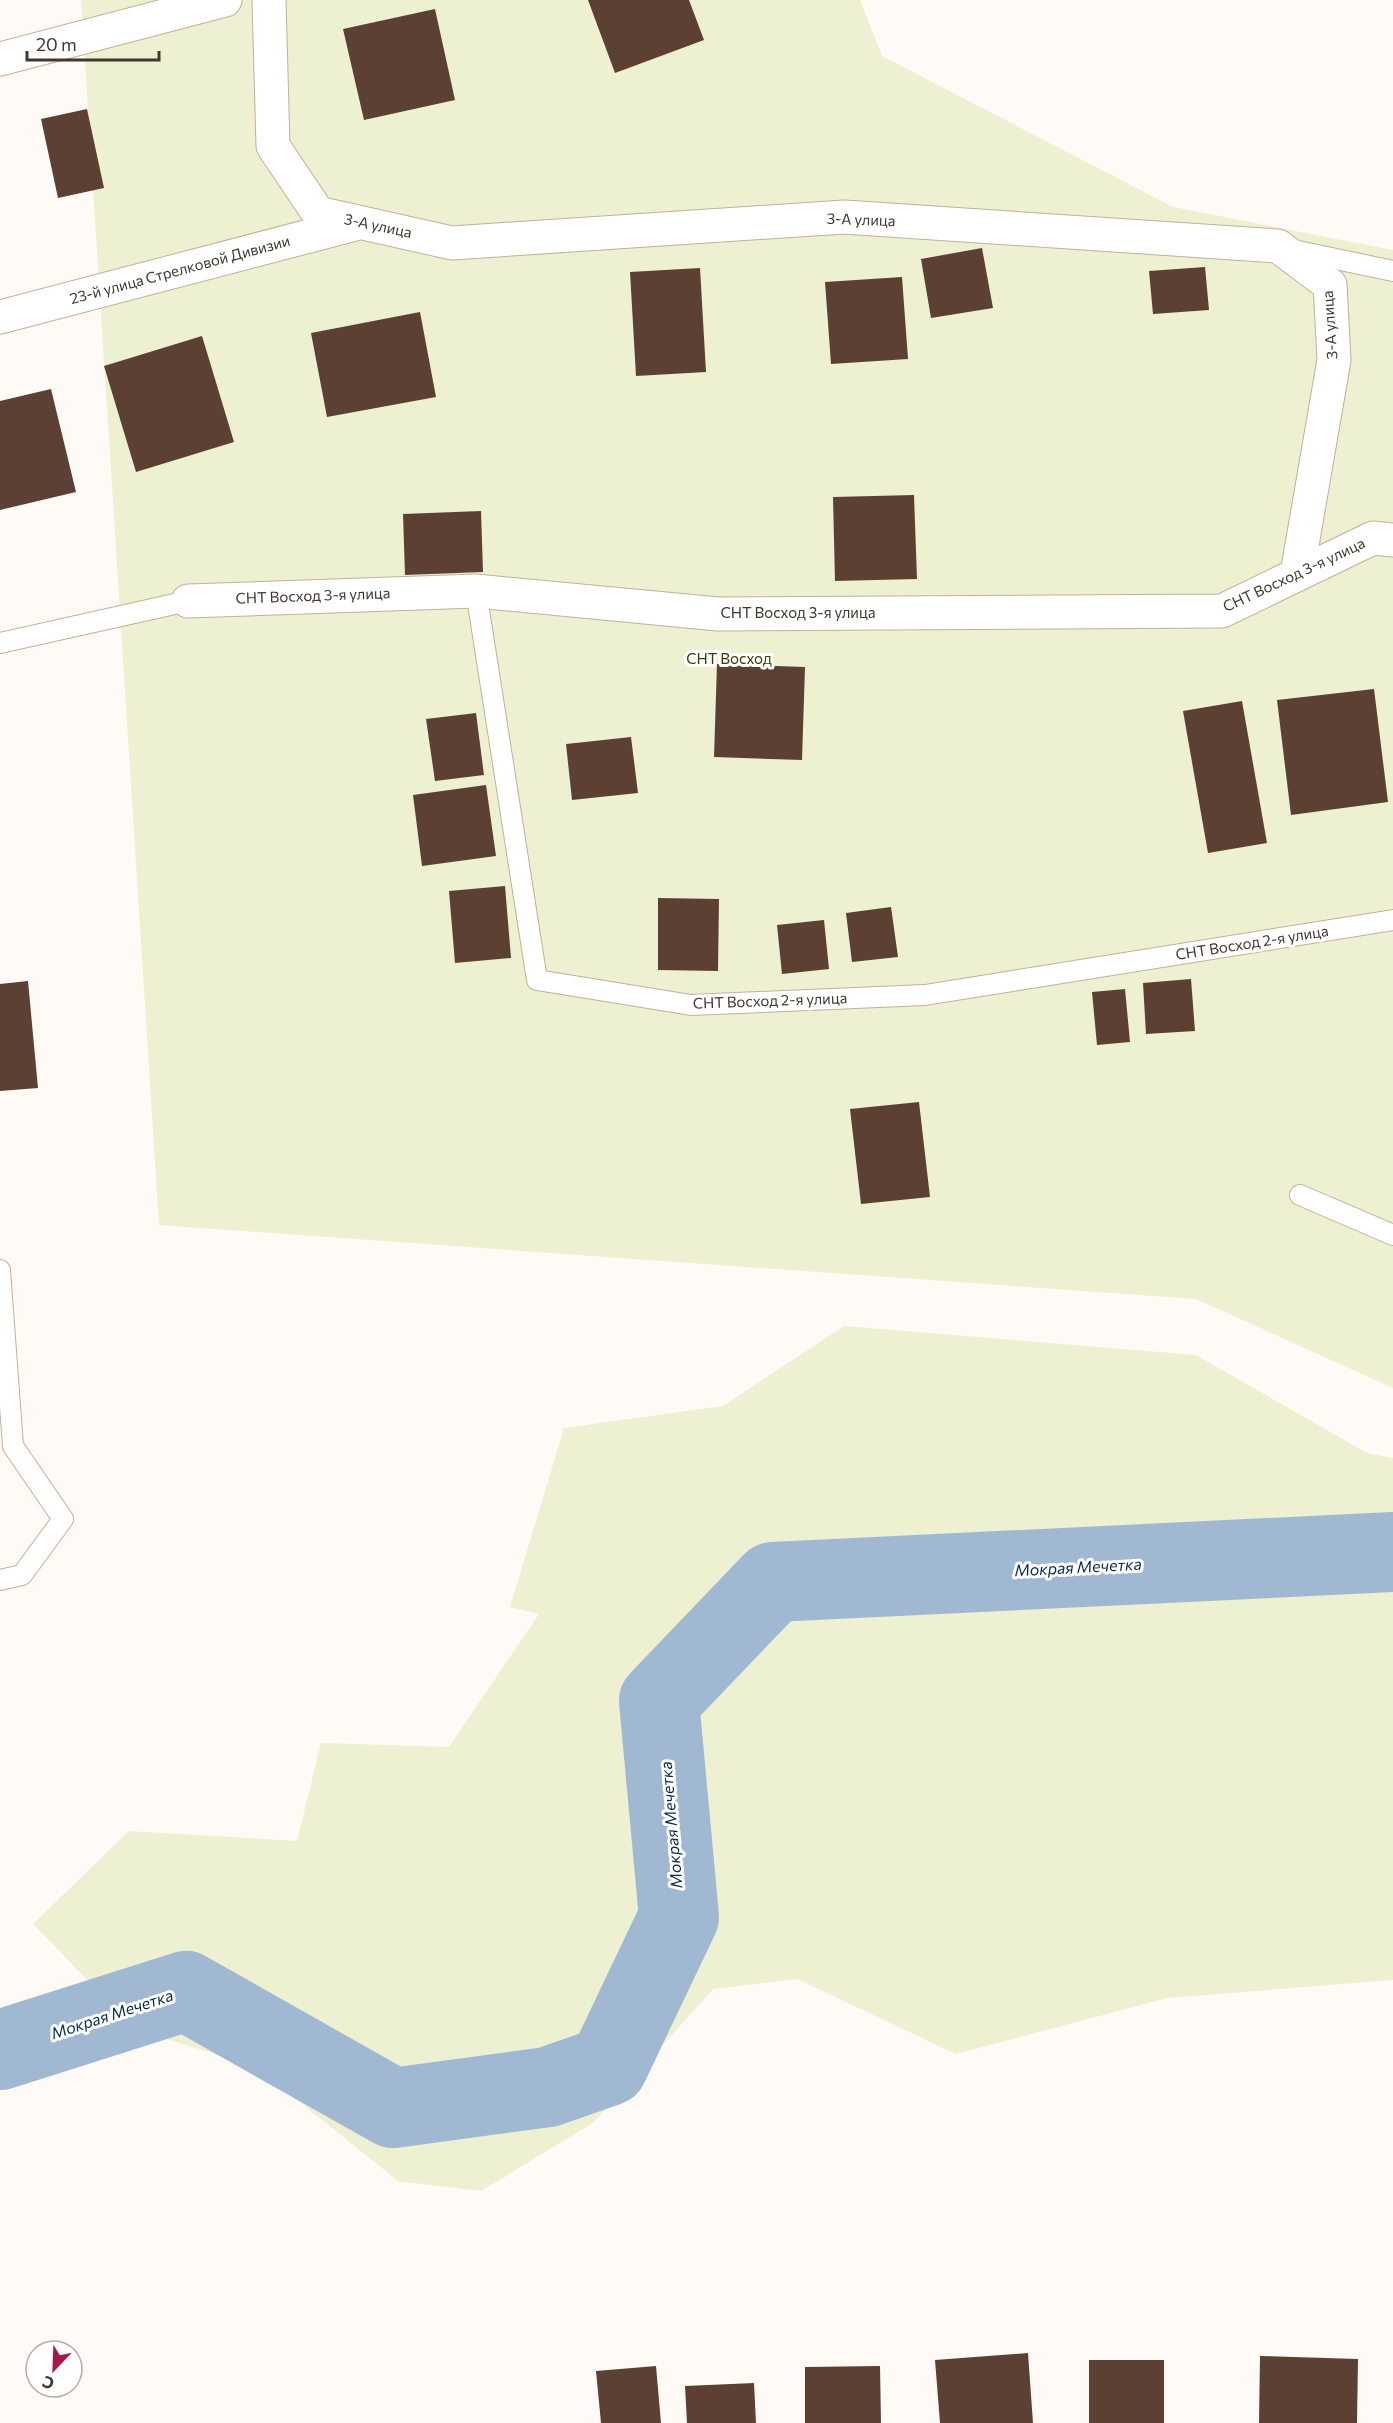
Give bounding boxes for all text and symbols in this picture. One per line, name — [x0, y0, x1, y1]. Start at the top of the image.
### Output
scale bar — [27, 24, 159, 62]
text: 20 m — [36, 33, 77, 55]
street label: 3-А улица — [343, 209, 414, 241]
street label: 3-А улица — [826, 209, 896, 229]
street label: 23-й улица Стрелковой Дивизии — [68, 231, 292, 307]
street label: 3-А улица — [1318, 290, 1340, 360]
street label: СНТ Восход 3-я улица — [1220, 533, 1368, 615]
street label: СНТ Восход 3-я улица — [235, 583, 391, 607]
street label: СНТ Восход 3-я улица — [721, 603, 875, 621]
park label: СНТ Восход — [686, 649, 772, 667]
street label: СНТ Восход 2-я улица — [1174, 921, 1330, 963]
street label: СНТ Восход 2-я улица — [692, 988, 848, 1012]
water label: Мокрая Мечетка — [1014, 1554, 1142, 1579]
water label: Мокрая Мечетка — [655, 1761, 686, 1889]
water label: Мокрая Мечетка — [48, 1985, 175, 2042]
north arrow — [24, 2339, 84, 2399]
text: С — [39, 2372, 57, 2394]

